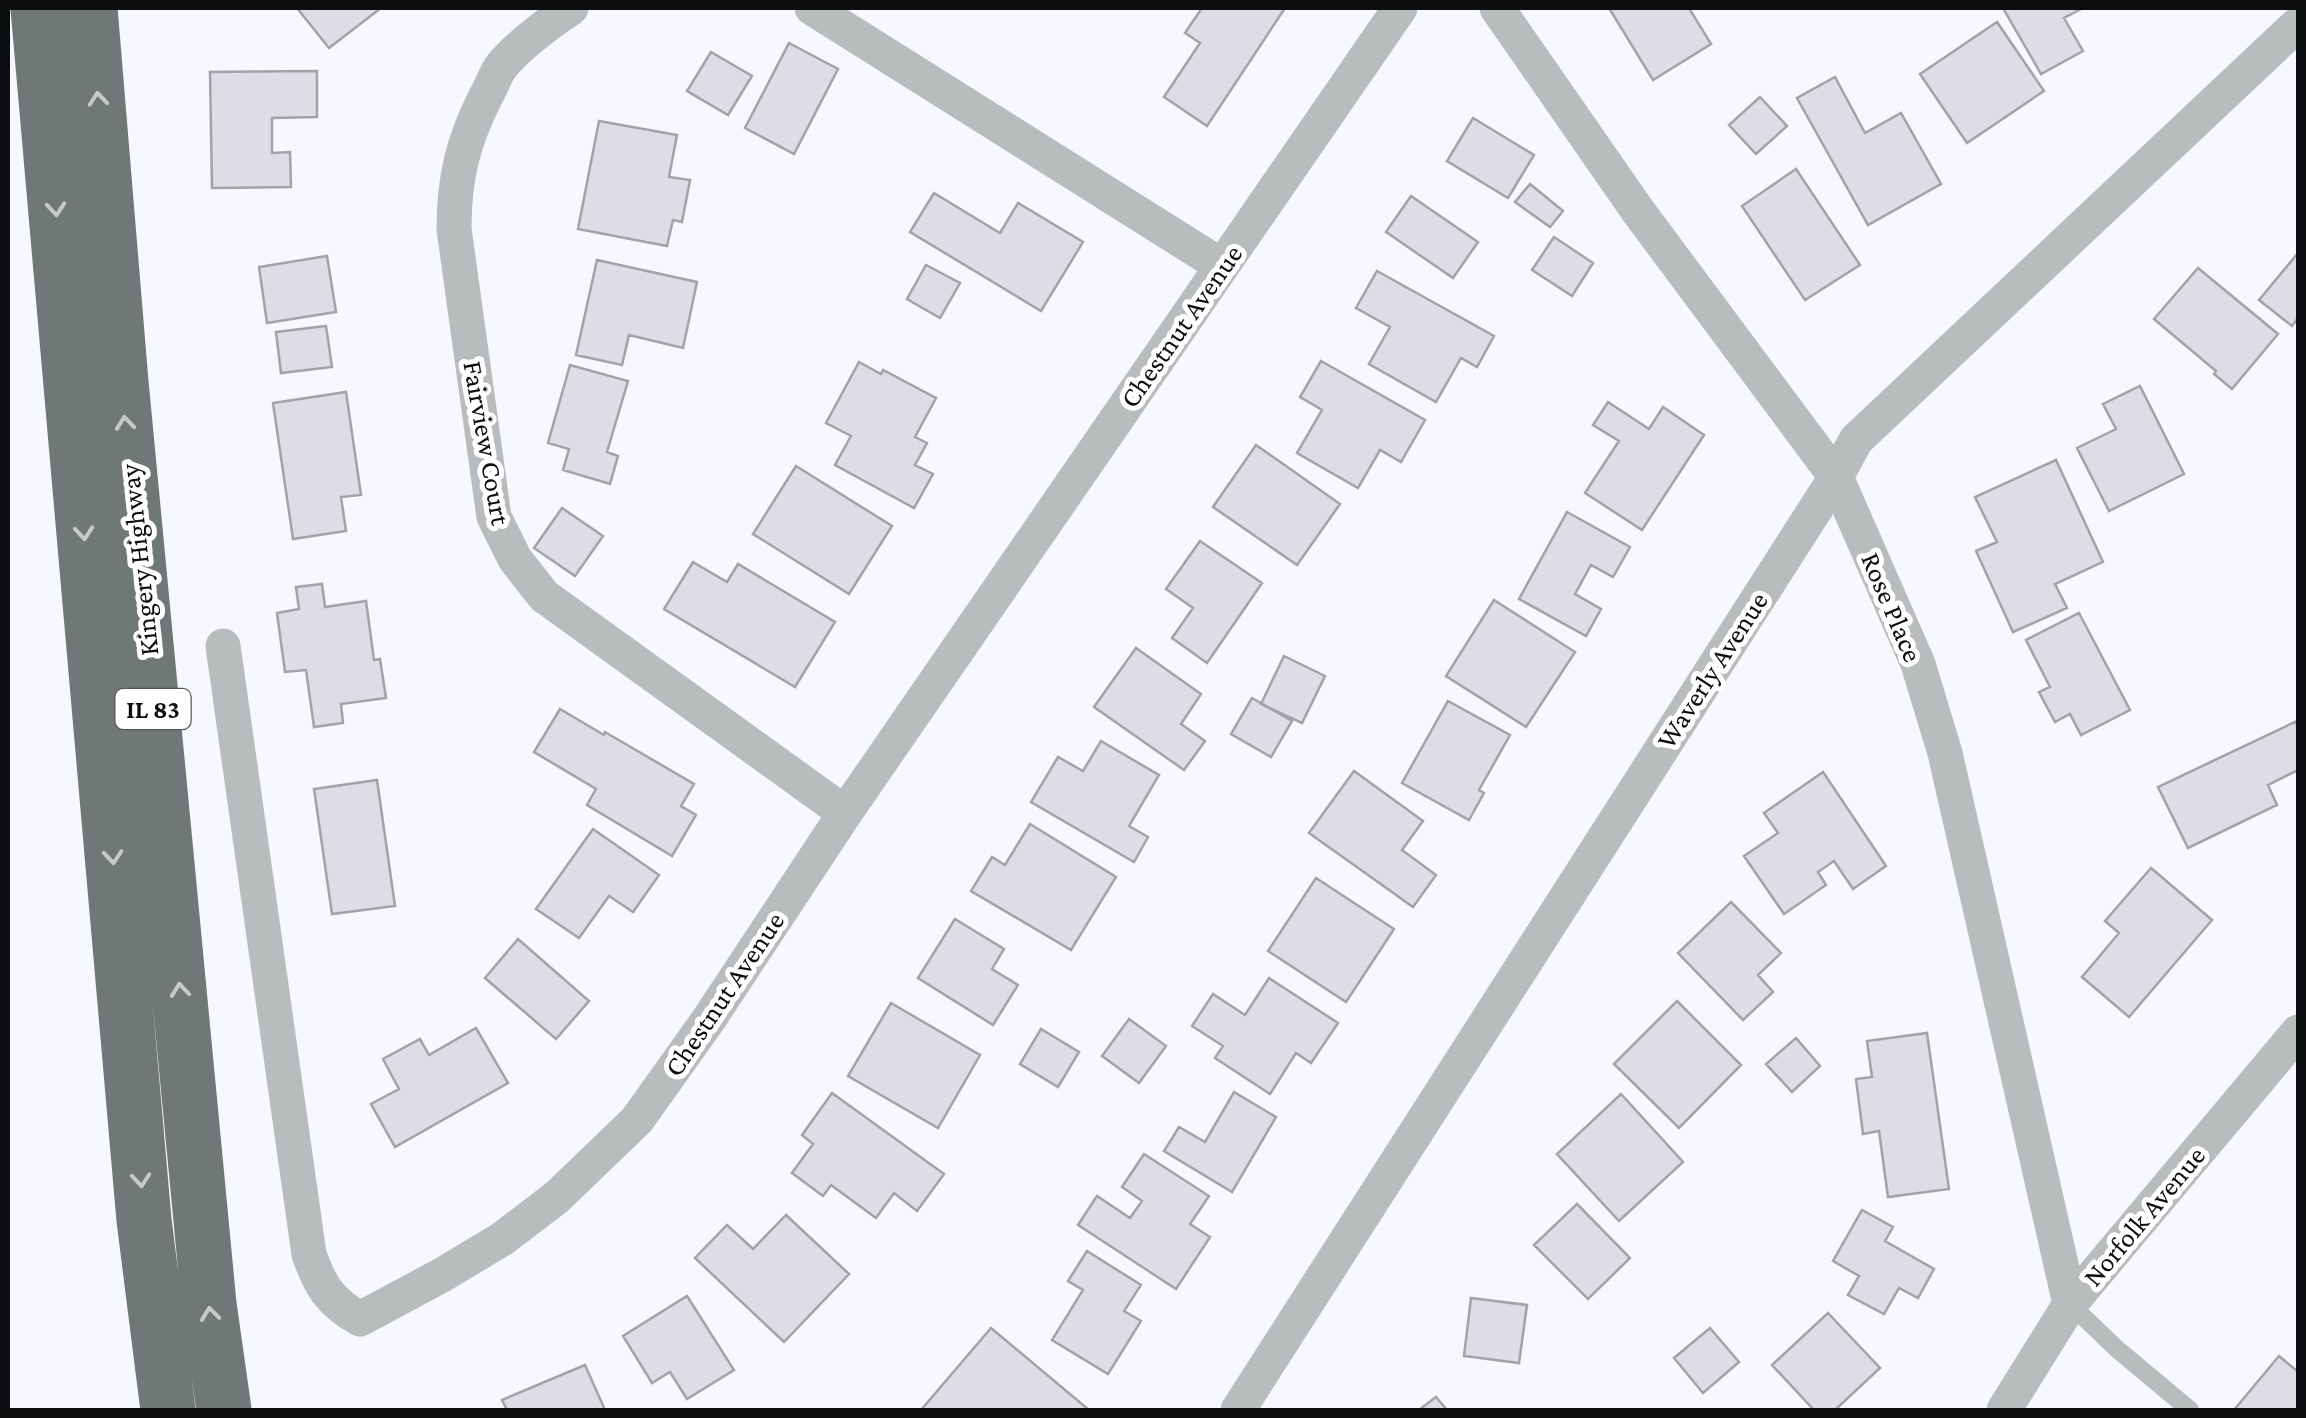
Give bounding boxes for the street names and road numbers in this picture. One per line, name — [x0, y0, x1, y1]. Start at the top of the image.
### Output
street label: Chestnut Avenue — [1114, 239, 1248, 413]
street label: Fairview Court — [457, 358, 517, 528]
street label: Kingery Highway — [113, 461, 164, 657]
street label: Rose Place — [1855, 548, 1929, 666]
street label: Waverly Avenue — [1650, 586, 1774, 754]
road number: IL 83 — [116, 689, 190, 729]
street label: Chestnut Avenue — [658, 906, 790, 1082]
street label: Norfolk Avenue — [2077, 1140, 2211, 1292]

